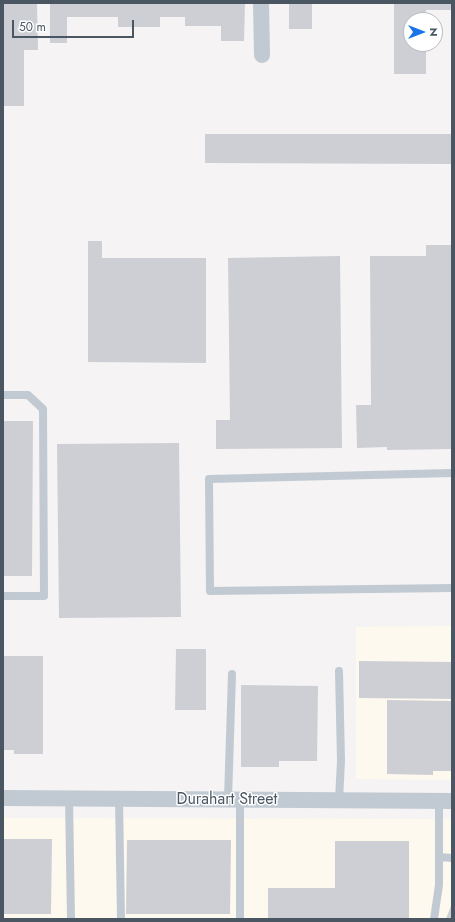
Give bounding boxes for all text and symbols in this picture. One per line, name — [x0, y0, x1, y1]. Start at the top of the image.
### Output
scale bar — [14, 12, 136, 38]
north arrow — [403, 12, 443, 52]
text: 50 m — [19, 18, 46, 36]
text: N — [426, 28, 442, 36]
street label: Durahart Street — [177, 790, 277, 810]

